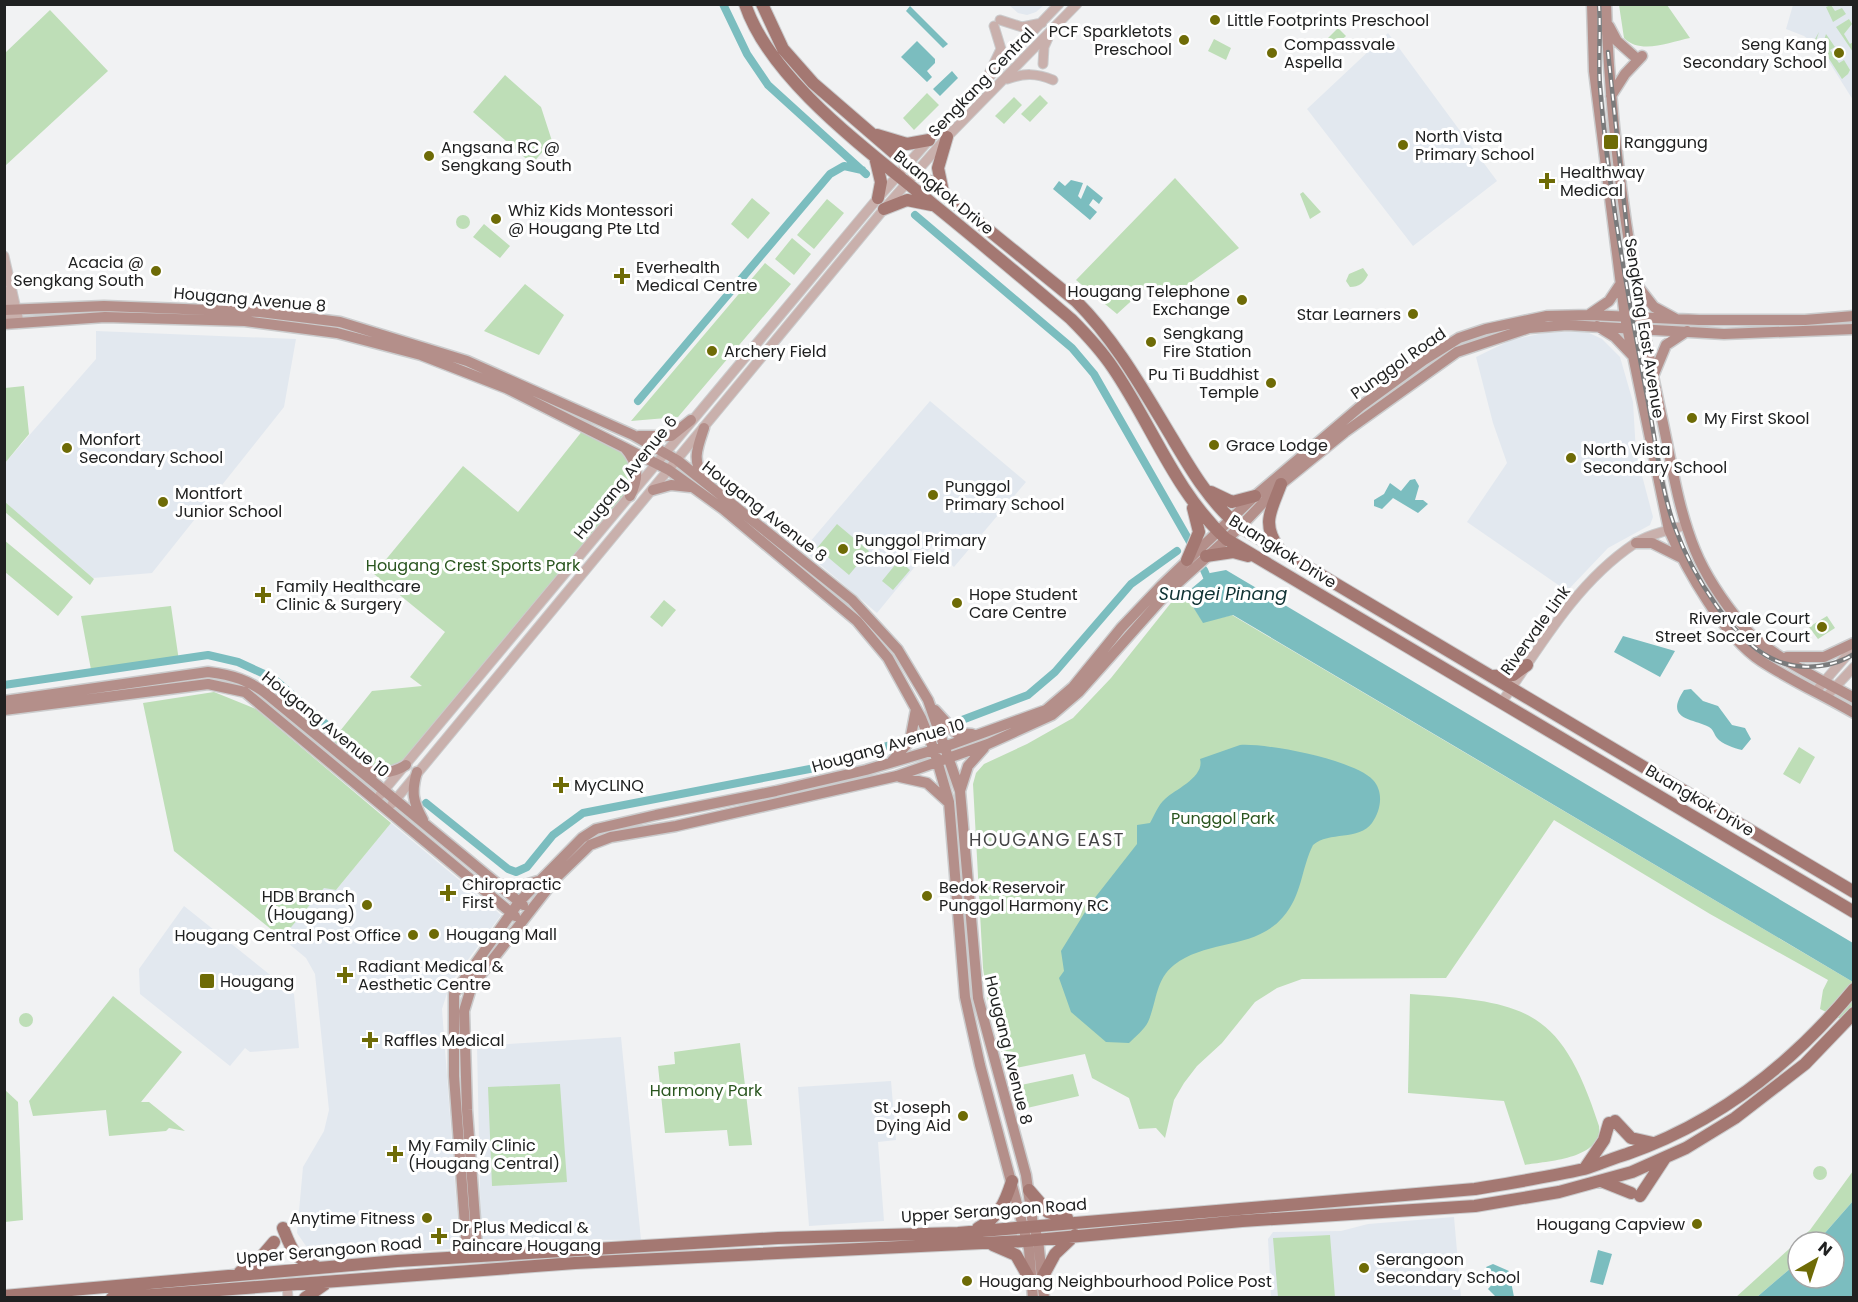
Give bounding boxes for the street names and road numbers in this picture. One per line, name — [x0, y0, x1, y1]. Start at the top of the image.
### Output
street label: Sengkang Central — [923, 23, 1040, 142]
street label: Buangkok Drive — [889, 145, 999, 240]
street label: Sengkang East Avenue — [1619, 236, 1670, 420]
street label: Hougang Avenue 8 — [173, 281, 327, 318]
street label: Punggol Road — [1346, 322, 1451, 405]
street label: Hougang Avenue 6 — [568, 411, 682, 544]
street label: Hougang Avenue 8 — [697, 455, 832, 568]
street label: Buangkok Drive — [1224, 509, 1341, 594]
street label: Rivervale Link — [1495, 580, 1576, 680]
street label: Hougang Avenue 10 — [257, 666, 394, 783]
street label: Hougang Avenue 10 — [809, 713, 967, 778]
street label: Buangkok Drive — [1641, 759, 1758, 842]
street label: Hougang Avenue 8 — [979, 973, 1038, 1127]
street label: Upper Serangoon Road — [900, 1193, 1088, 1228]
street label: Upper Serangoon Road — [235, 1231, 423, 1270]

